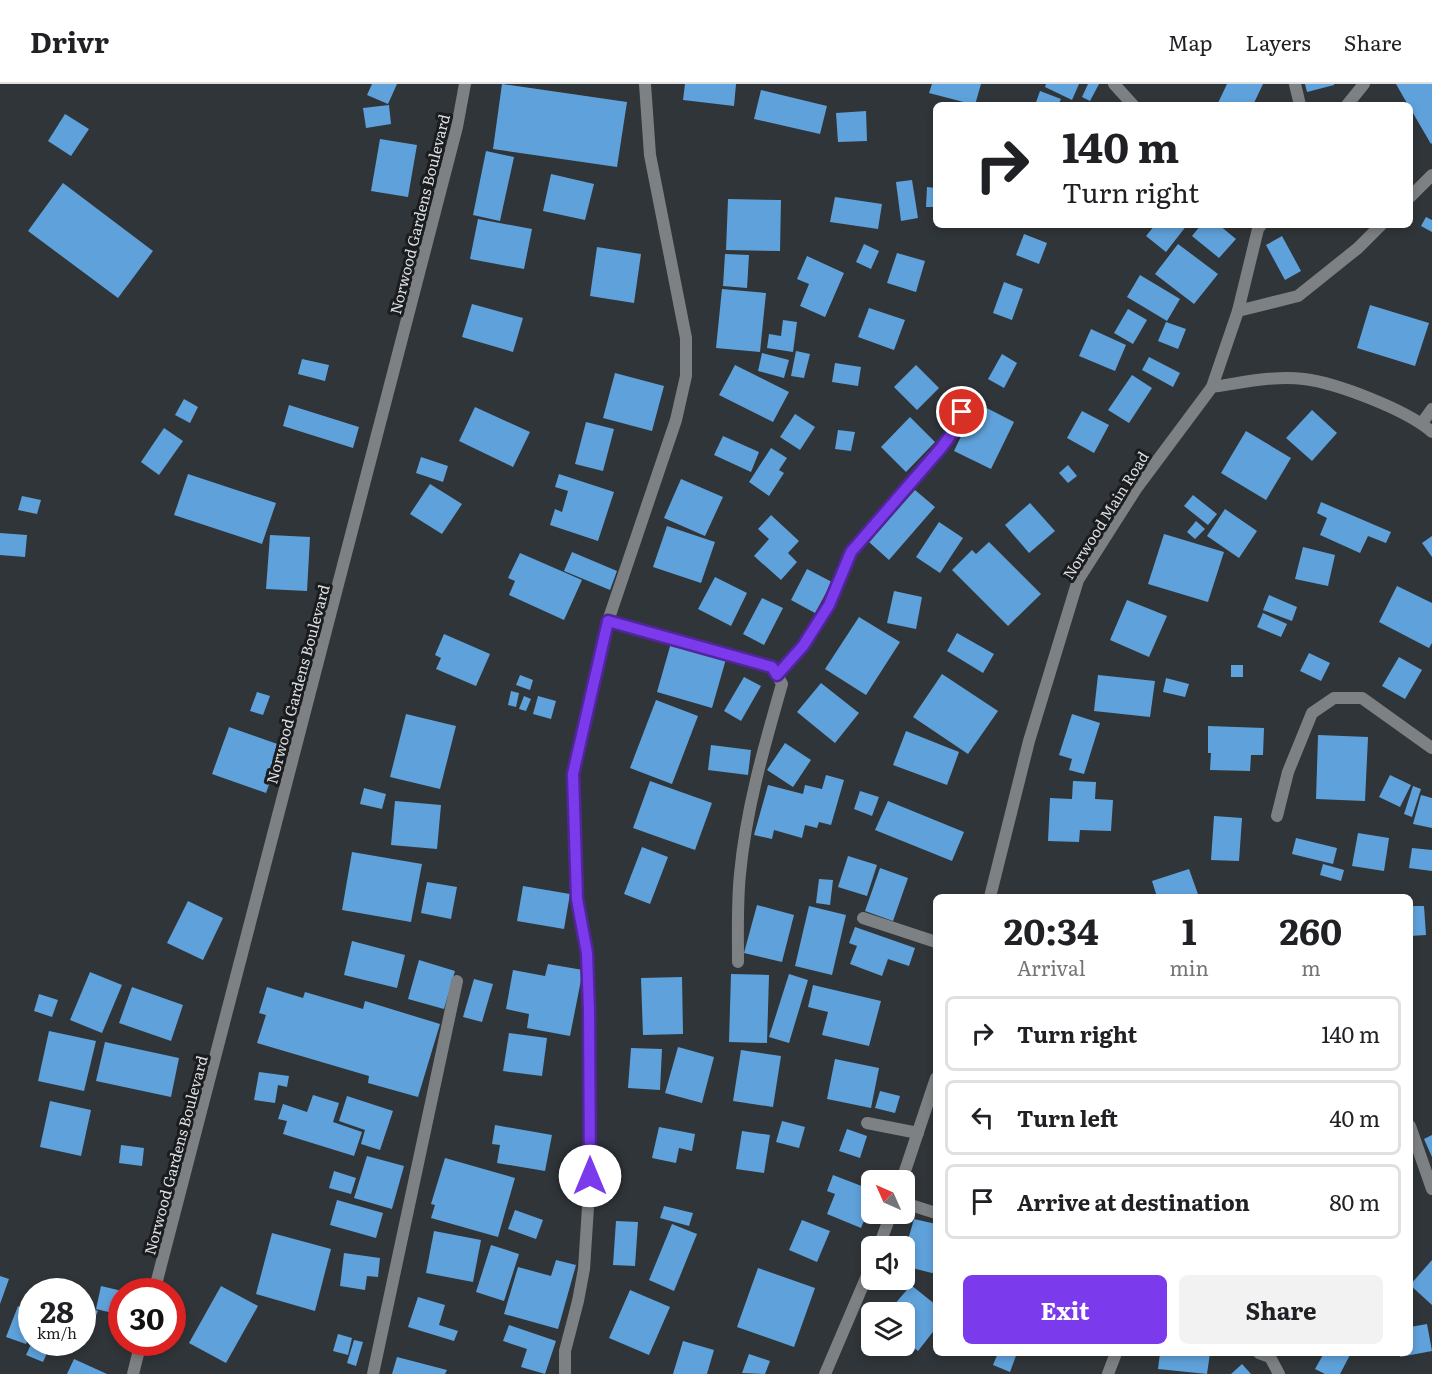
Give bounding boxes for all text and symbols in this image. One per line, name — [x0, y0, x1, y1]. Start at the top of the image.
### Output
text: Drivr — [30, 20, 109, 62]
text: Map — [1168, 26, 1213, 57]
text: Layers — [1246, 26, 1311, 57]
text: Share — [1344, 26, 1402, 57]
street label: Norwood Gardens Boulevard — [383, 111, 455, 317]
text: 140 m — [1062, 114, 1179, 176]
icon: right — [963, 126, 1041, 204]
text: Turn right — [1062, 171, 1199, 211]
pin — [936, 386, 987, 437]
icon: arrive — [945, 395, 978, 428]
street label: Norwood Main Road — [1056, 447, 1154, 583]
street label: Norwood Gardens Boulevard — [259, 582, 335, 786]
text: 20:34 — [1004, 903, 1099, 956]
text: 1 — [1182, 903, 1197, 956]
text: 260 — [1280, 903, 1342, 956]
text: Arrival — [1017, 952, 1085, 982]
text: min — [1169, 952, 1209, 982]
text: m — [1301, 952, 1321, 982]
icon: right — [966, 1017, 999, 1050]
text: Turn right — [1017, 1017, 1137, 1050]
text: 140 m — [1321, 1017, 1380, 1050]
street label: Norwood Gardens Boulevard — [137, 1053, 213, 1257]
icon: left — [966, 1101, 999, 1134]
text: Turn left — [1017, 1101, 1118, 1134]
text: 40 m — [1329, 1101, 1380, 1134]
position arrow — [558, 1144, 622, 1208]
north arrow — [861, 1170, 915, 1224]
map controls — [861, 1170, 915, 1356]
icon: arrive — [966, 1185, 999, 1218]
text: Arrive at destination — [1017, 1185, 1250, 1218]
text: 80 m — [1329, 1185, 1380, 1218]
button: sound — [861, 1236, 915, 1290]
button: Exit — [963, 1275, 1167, 1344]
button: Share — [1179, 1275, 1383, 1344]
speed limit sign: 30 — [108, 1278, 186, 1356]
text: 28 — [40, 1288, 74, 1332]
button: layers — [861, 1302, 915, 1356]
text: km/h — [37, 1321, 77, 1344]

